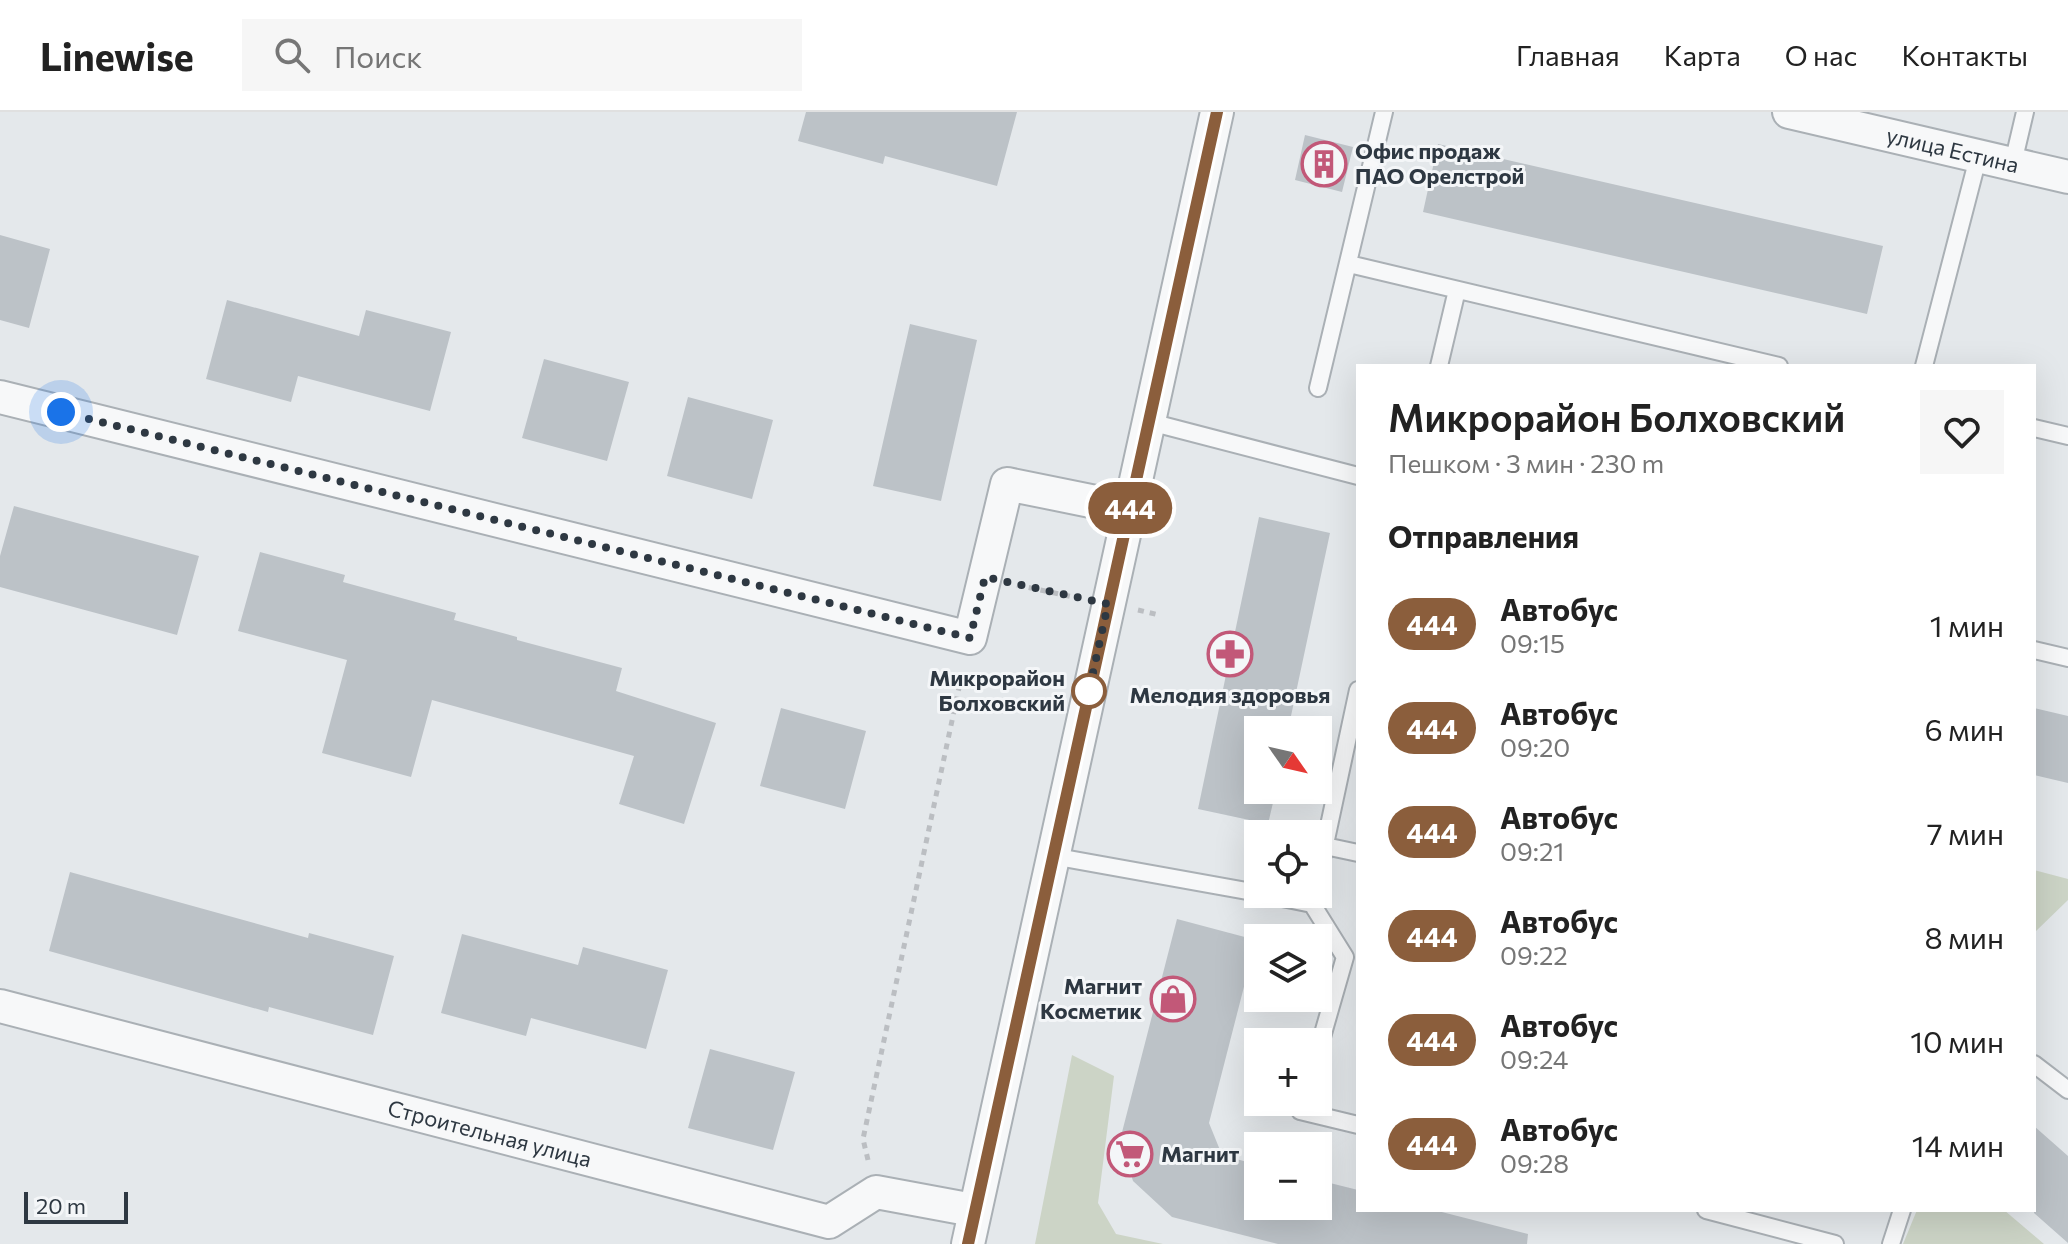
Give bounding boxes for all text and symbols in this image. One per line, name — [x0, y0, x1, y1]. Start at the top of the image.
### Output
search box — [242, 19, 802, 91]
text: Linewise — [40, 32, 194, 79]
icon: search — [270, 33, 314, 77]
text: Поиск — [334, 37, 422, 74]
text: Главная — [1516, 38, 1620, 72]
text: Карта — [1664, 38, 1741, 72]
text: О нас — [1785, 38, 1857, 72]
text: Контакты — [1901, 38, 2028, 72]
street label: улица Естина — [1884, 121, 2022, 178]
place label: Офис продаж ПАО Орелстрой — [1355, 137, 1524, 189]
building icon: Офис продаж ПАО Орелстрой — [1300, 140, 1348, 188]
button: heart — [1920, 390, 2004, 474]
your location — [41, 392, 81, 432]
text: Микрорайон Болховский — [1388, 393, 1845, 440]
text: Пешком · 3 мин · 230 m — [1388, 447, 1664, 478]
line badge: 444 — [1084, 482, 1176, 534]
text: 444 — [1104, 491, 1156, 525]
text: Отправления — [1388, 517, 1579, 554]
text: Автобус — [1500, 590, 1618, 627]
text: 1 мин — [1930, 606, 2004, 643]
text: 444 — [1406, 607, 1458, 641]
text: 09:15 — [1500, 627, 1565, 658]
pharmacy icon: Мелодия здоровья — [1206, 630, 1254, 678]
place label: Микрорайон Болховский — [929, 664, 1065, 716]
marker: Микрорайон Болховский — [1072, 674, 1106, 708]
place label: Мелодия здоровья — [1129, 681, 1331, 708]
text: Автобус — [1500, 694, 1618, 731]
text: 6 мин — [1924, 710, 2004, 747]
text: 444 — [1406, 711, 1458, 745]
north arrow — [1244, 716, 1332, 804]
map controls — [1244, 716, 1332, 1220]
text: 09:20 — [1500, 731, 1570, 762]
text: Автобус — [1500, 798, 1618, 835]
text: 7 мин — [1927, 814, 2004, 851]
text: 444 — [1406, 815, 1458, 849]
button: locate — [1244, 820, 1332, 908]
text: 09:21 — [1500, 835, 1564, 866]
text: Автобус — [1500, 902, 1618, 939]
text: 8 мин — [1924, 918, 2004, 955]
text: 444 — [1406, 919, 1458, 953]
button: layers — [1244, 924, 1332, 1012]
text: 09:22 — [1500, 939, 1568, 970]
place label: Магнит Косметик — [1040, 972, 1142, 1024]
shop icon: Магнит Косметик — [1149, 975, 1197, 1023]
text: Автобус — [1500, 1006, 1618, 1043]
text: 10 мин — [1910, 1022, 2004, 1059]
text: 444 — [1406, 1023, 1458, 1057]
button: + — [1244, 1028, 1332, 1116]
text: 09:24 — [1500, 1043, 1568, 1074]
street label: Строительная улица — [385, 1094, 595, 1173]
text: Автобус — [1500, 1110, 1618, 1147]
text: 14 мин — [1912, 1126, 2004, 1163]
text: 444 — [1406, 1127, 1458, 1161]
supermarket icon: Магнит — [1106, 1130, 1154, 1178]
button: − — [1244, 1132, 1332, 1220]
place label: Магнит — [1161, 1140, 1240, 1167]
text: 09:28 — [1500, 1147, 1569, 1178]
scale bar — [24, 1188, 128, 1224]
text: 20 m — [36, 1192, 86, 1219]

